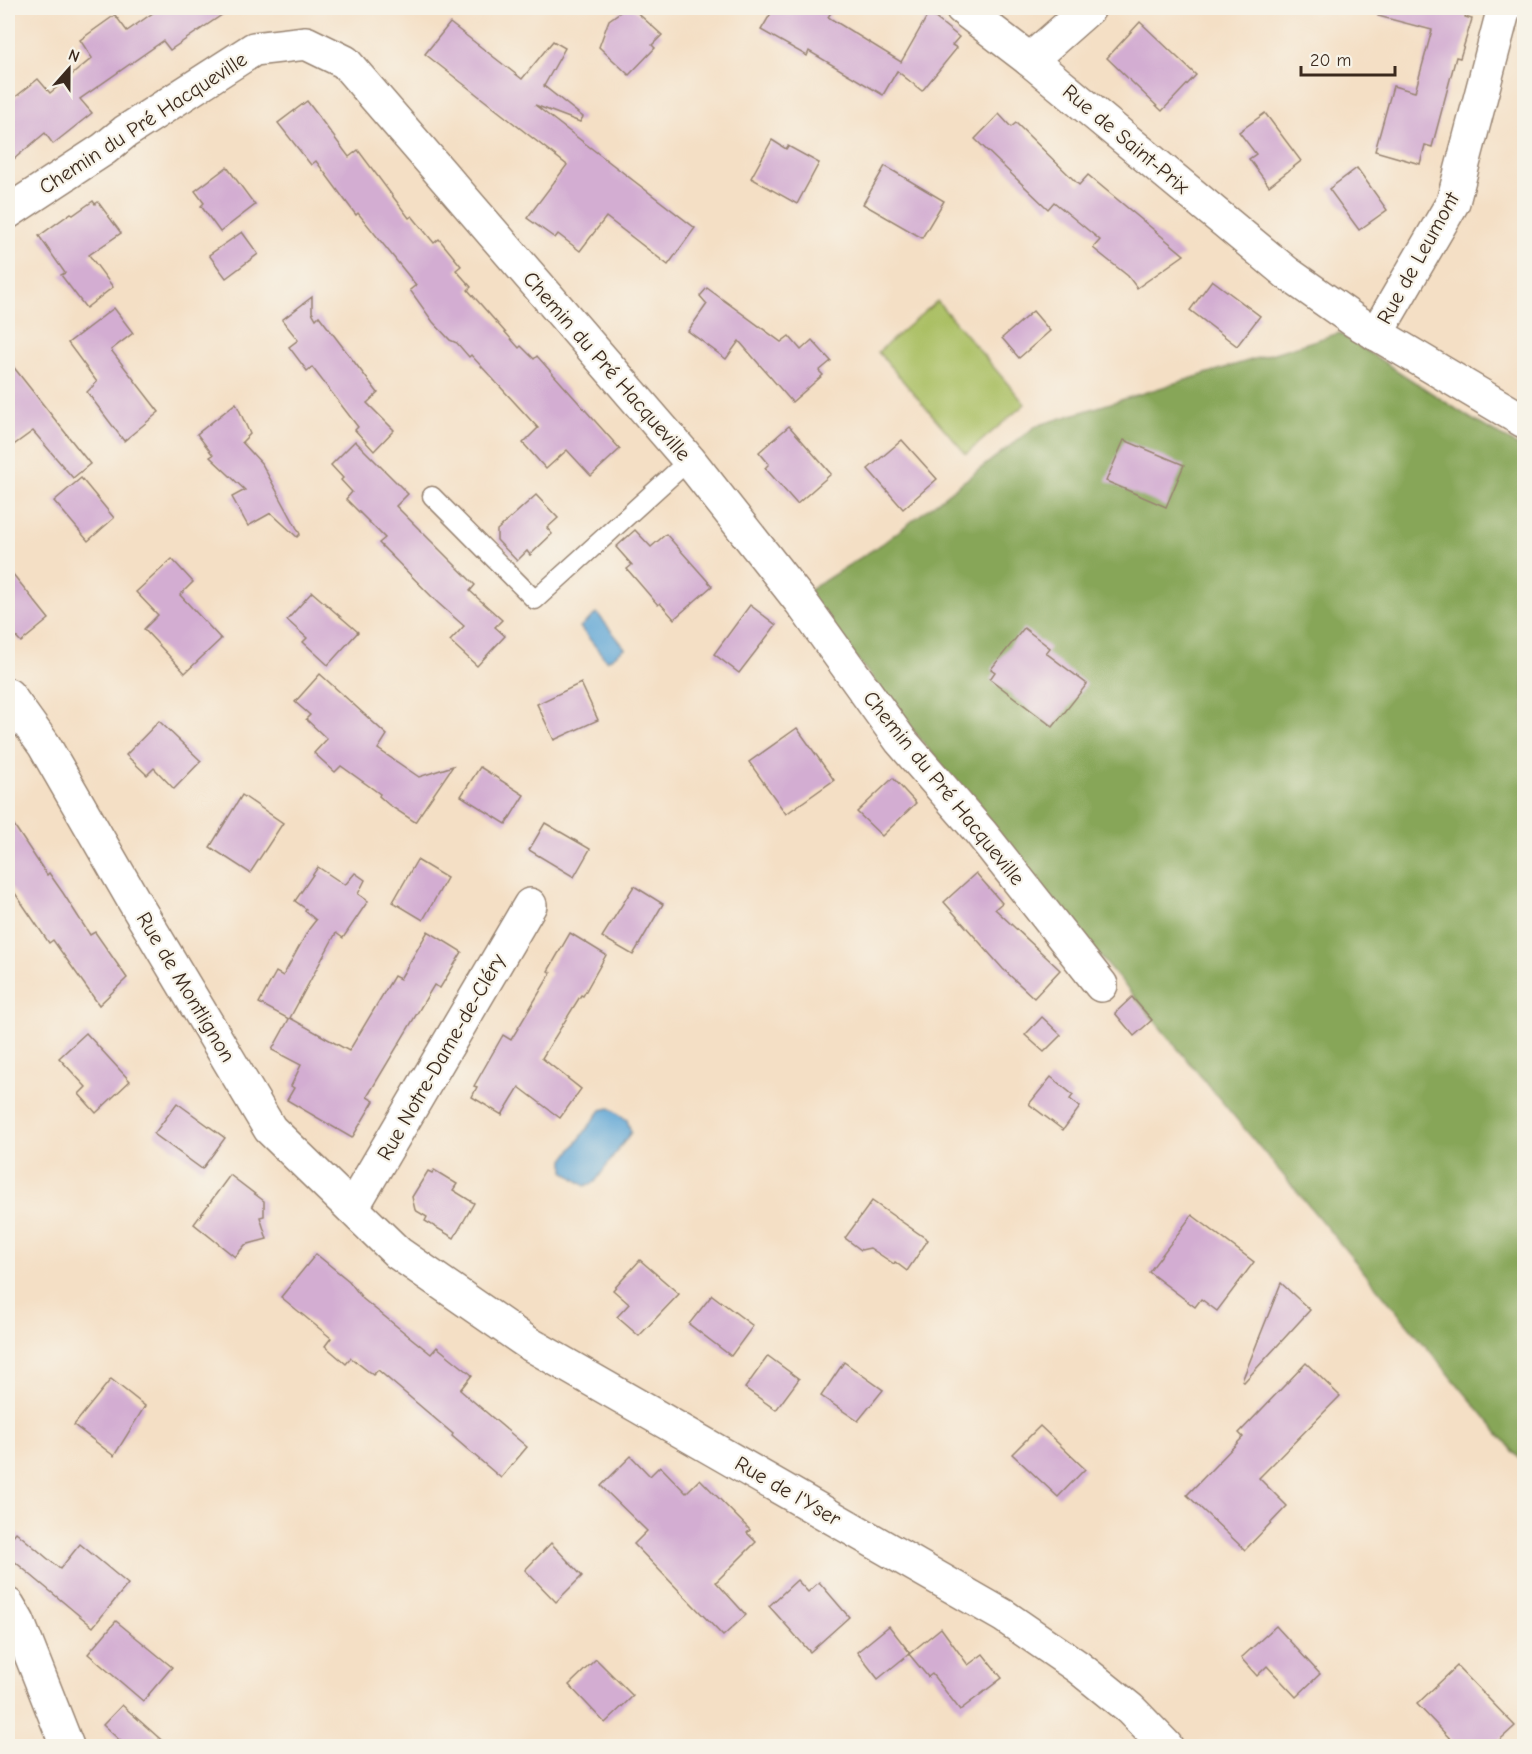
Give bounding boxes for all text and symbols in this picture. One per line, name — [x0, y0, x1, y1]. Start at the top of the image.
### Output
north arrow — [39, 39, 99, 99]
scale bar — [1301, 39, 1396, 77]
text: N — [66, 46, 82, 66]
street label: Chemin du Pré Hacqueville — [35, 47, 251, 199]
text: 20 m — [1310, 50, 1351, 71]
street label: Rue de Saint-Prix — [1058, 79, 1194, 199]
street label: Rue de Leumont — [1372, 187, 1465, 328]
street label: Chemin du Pré Hacqueville — [518, 267, 696, 465]
street label: Chemin du Pré Hacqueville — [858, 686, 1030, 890]
street label: Rue de Montlignon — [132, 908, 240, 1066]
street label: Rue Notre-Dame-de-Cléry — [372, 949, 510, 1165]
street label: Rue de l'Yser — [731, 1451, 846, 1531]

